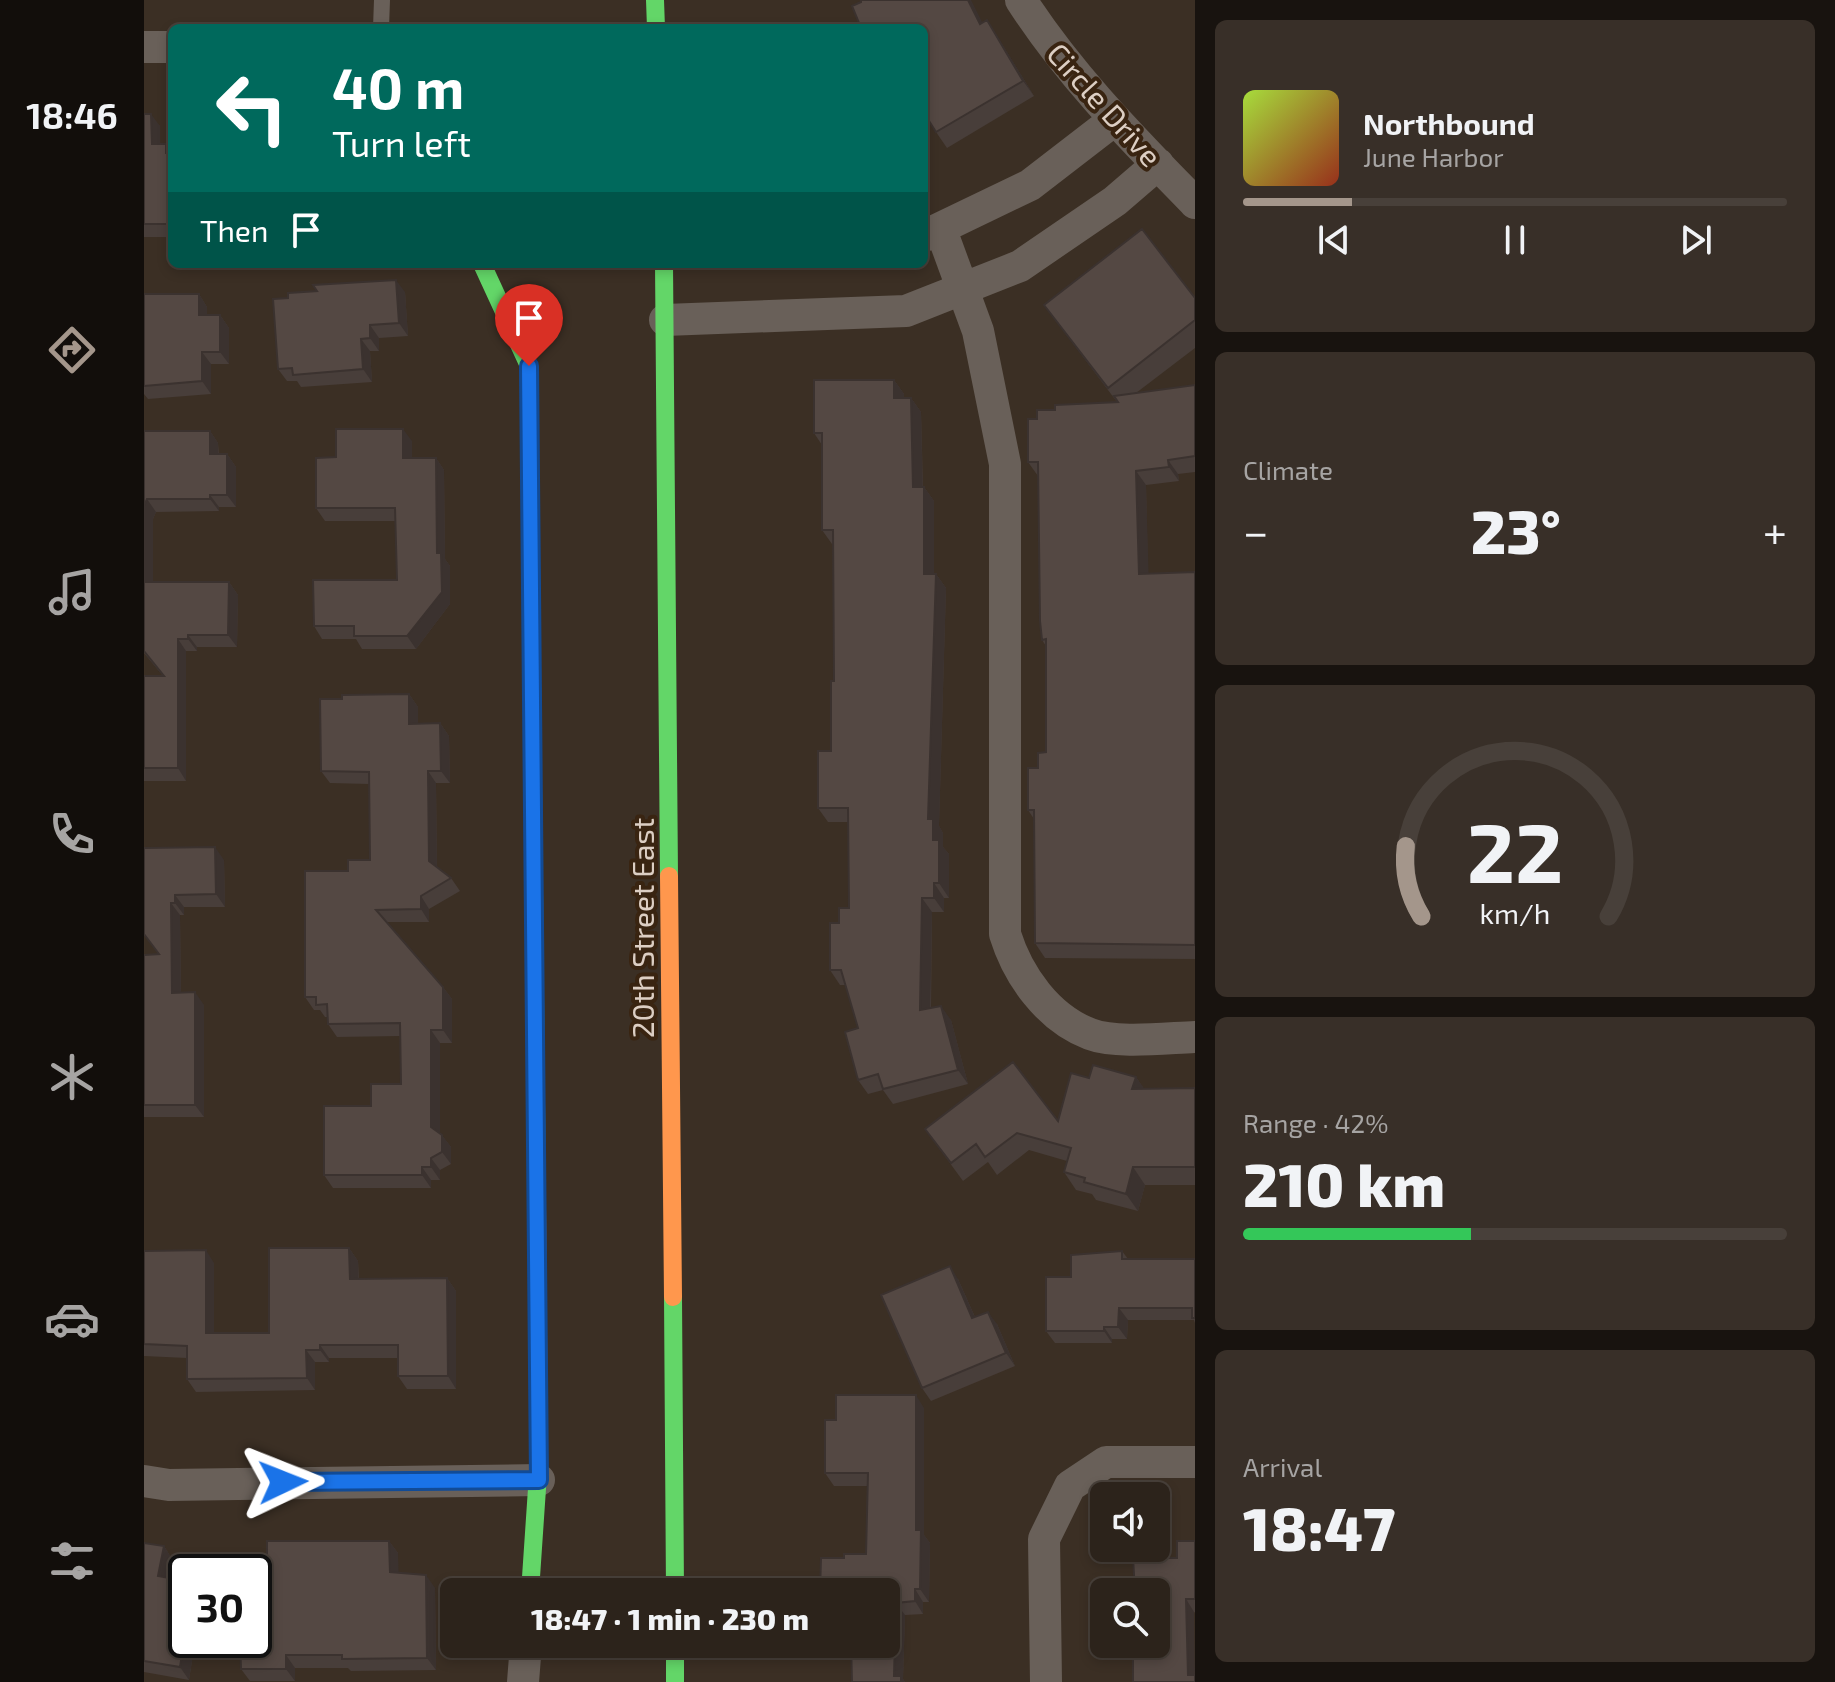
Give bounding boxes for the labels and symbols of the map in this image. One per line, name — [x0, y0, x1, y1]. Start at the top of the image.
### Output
street label: Circle Drive — [1040, 35, 1170, 173]
pin — [495, 284, 563, 366]
street label: 20th Street East — [624, 818, 660, 1038]
position arrow — [241, 1440, 325, 1524]
speed limit sign: 30 — [168, 1554, 272, 1658]

